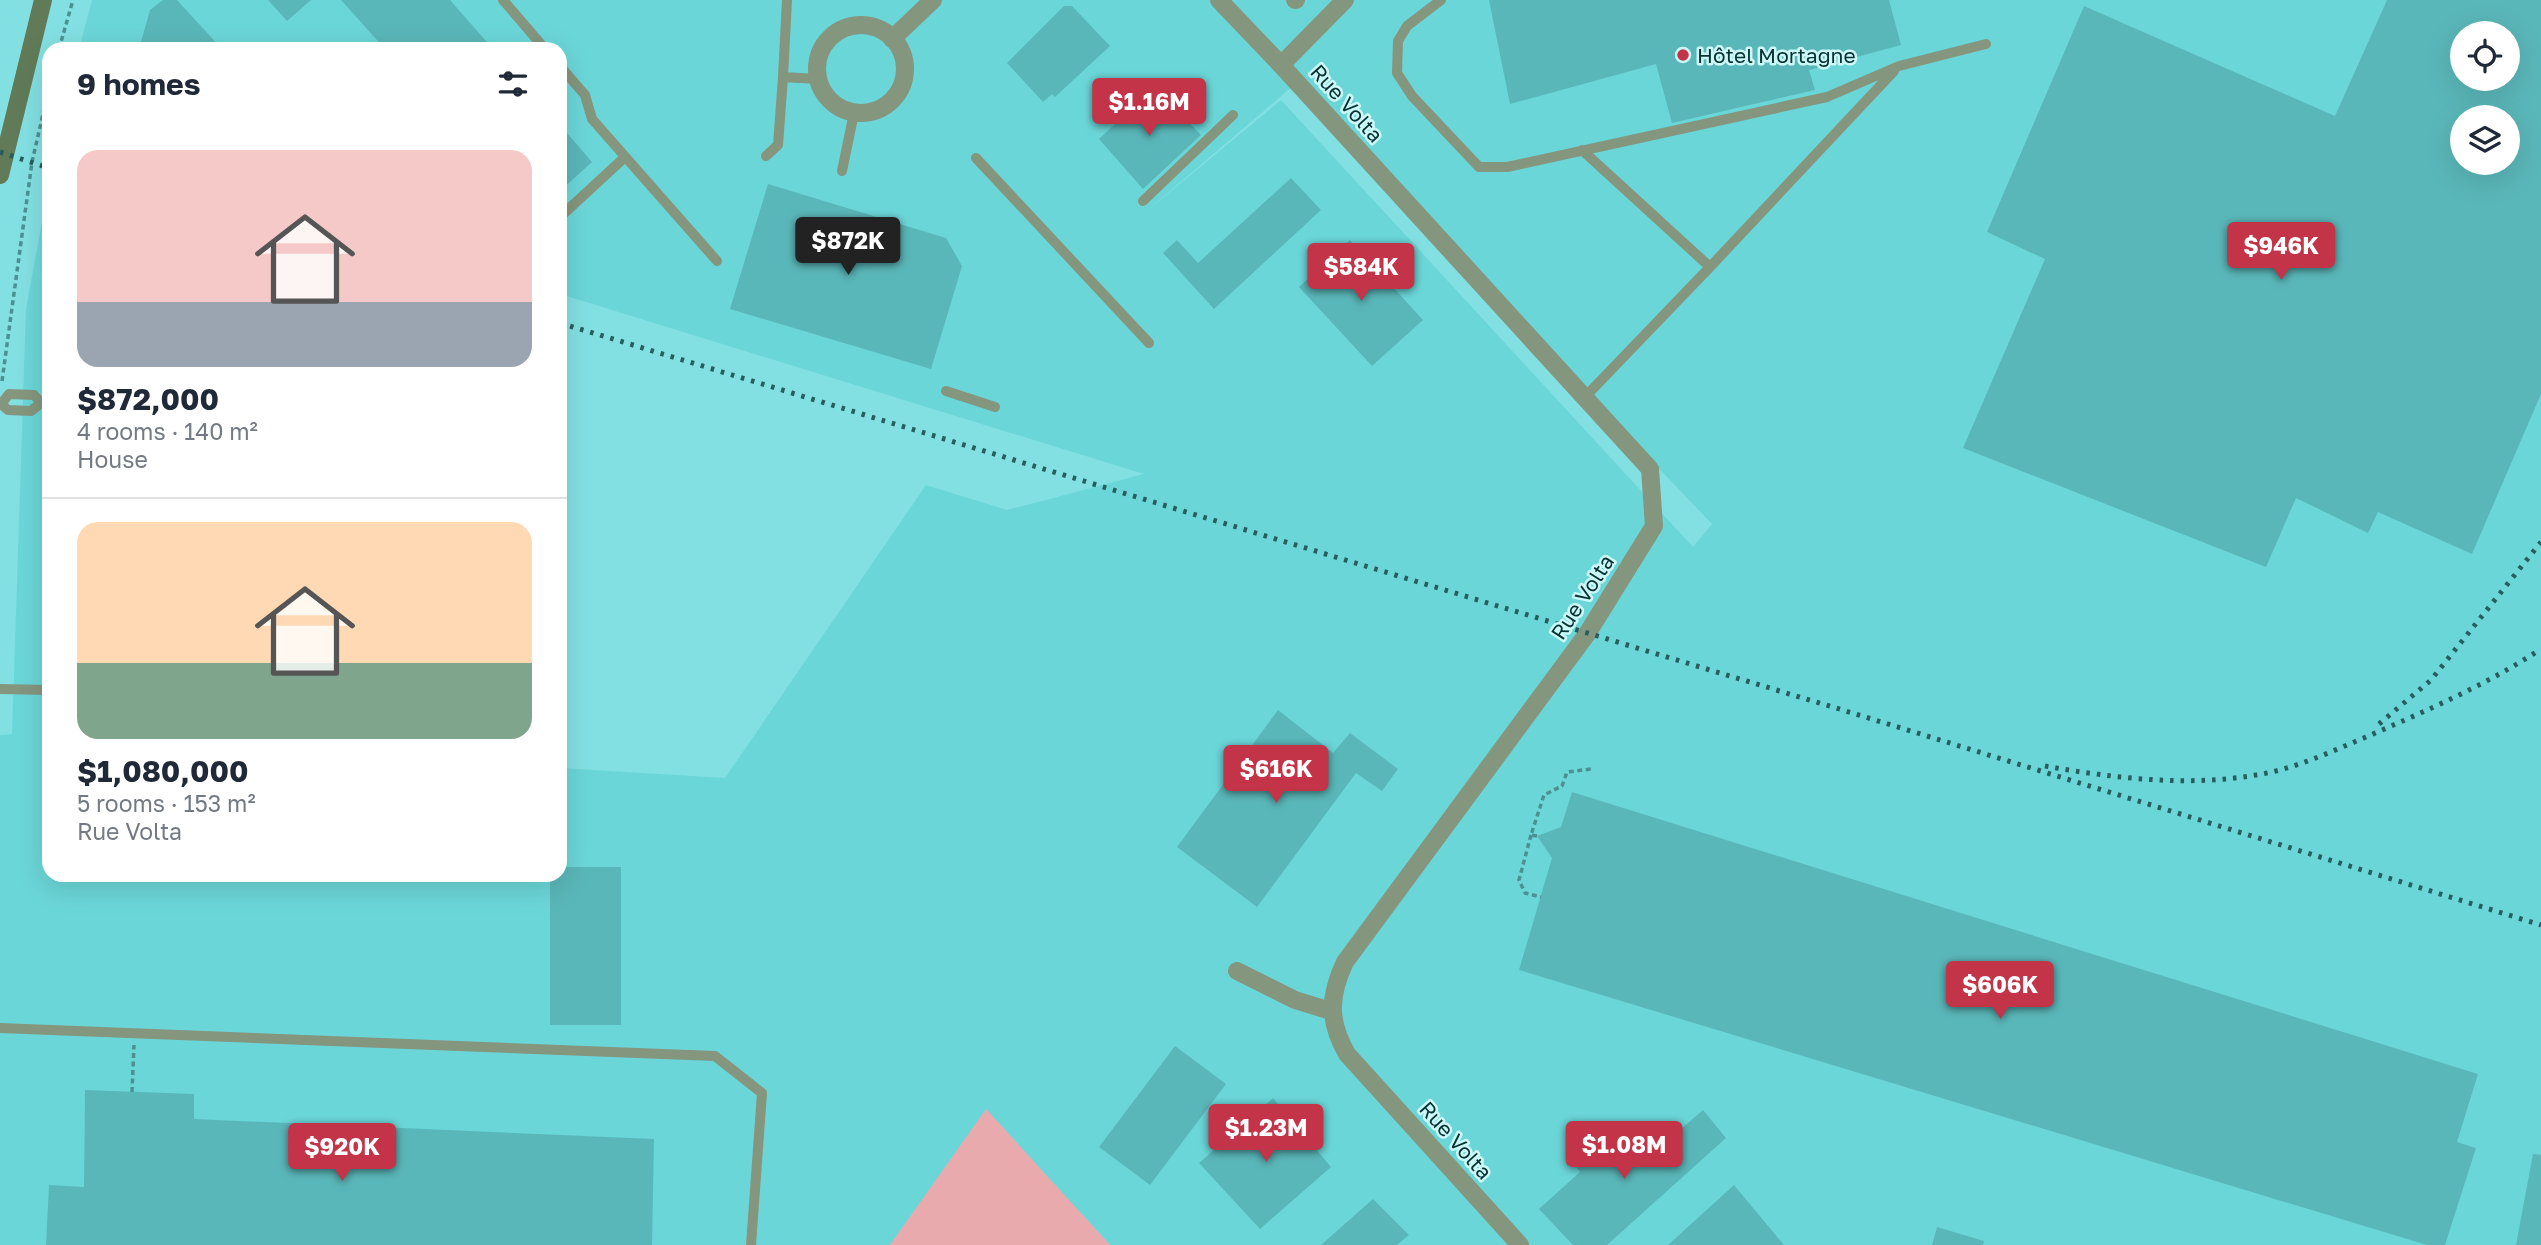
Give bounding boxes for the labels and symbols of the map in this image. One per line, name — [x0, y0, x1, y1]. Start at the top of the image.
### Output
place label: Hôtel Mortagne — [1697, 42, 1856, 68]
marker: Hôtel Mortagne — [1675, 47, 1691, 63]
street label: Rue Volta — [1305, 59, 1389, 147]
pin: $1.16M — [1092, 78, 1206, 138]
pin: $872K — [799, 218, 897, 277]
pin: $946K — [2232, 222, 2330, 282]
pin: $584K — [1312, 244, 1410, 303]
street label: Rue Volta — [1545, 550, 1619, 644]
pin: $616K — [1227, 746, 1325, 805]
pin: $606K — [1951, 962, 2049, 1021]
street label: Rue Volta — [1414, 1096, 1498, 1184]
pin: $1.23M — [1209, 1104, 1323, 1164]
pin: $1.08M — [1567, 1122, 1681, 1181]
pin: $920K — [293, 1124, 391, 1183]

